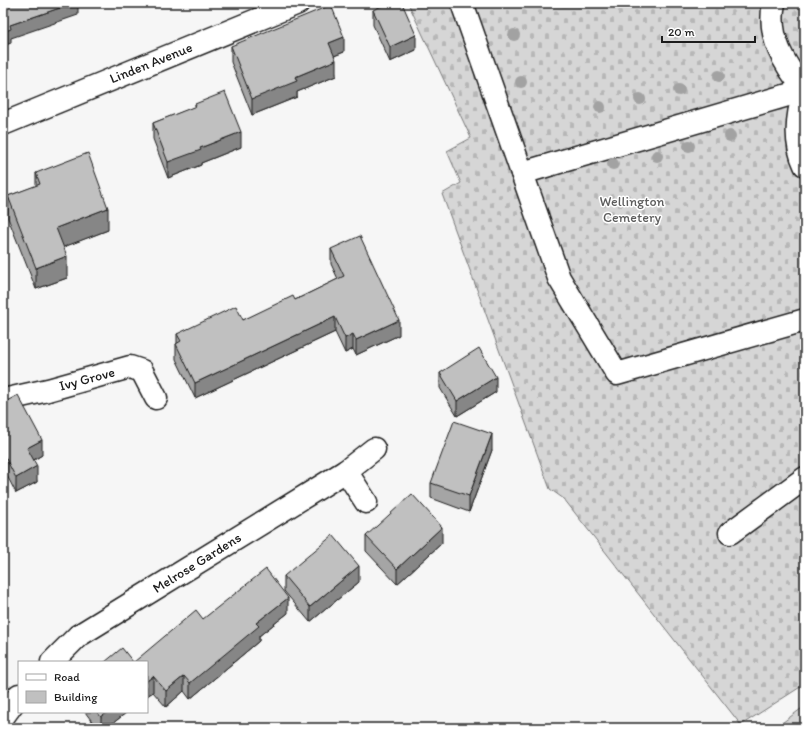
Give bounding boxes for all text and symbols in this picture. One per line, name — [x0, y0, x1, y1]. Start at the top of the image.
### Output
scale bar — [662, 18, 755, 44]
text: 20 m — [668, 25, 695, 39]
street label: Linden Avenue — [107, 39, 195, 87]
park label: Wellington Cemetery — [599, 193, 665, 226]
street label: Ivy Grove — [57, 363, 117, 395]
street label: Melrose Gardens — [150, 529, 244, 597]
legend — [18, 661, 148, 713]
text: Road — [54, 670, 80, 684]
text: Building — [54, 690, 98, 704]

